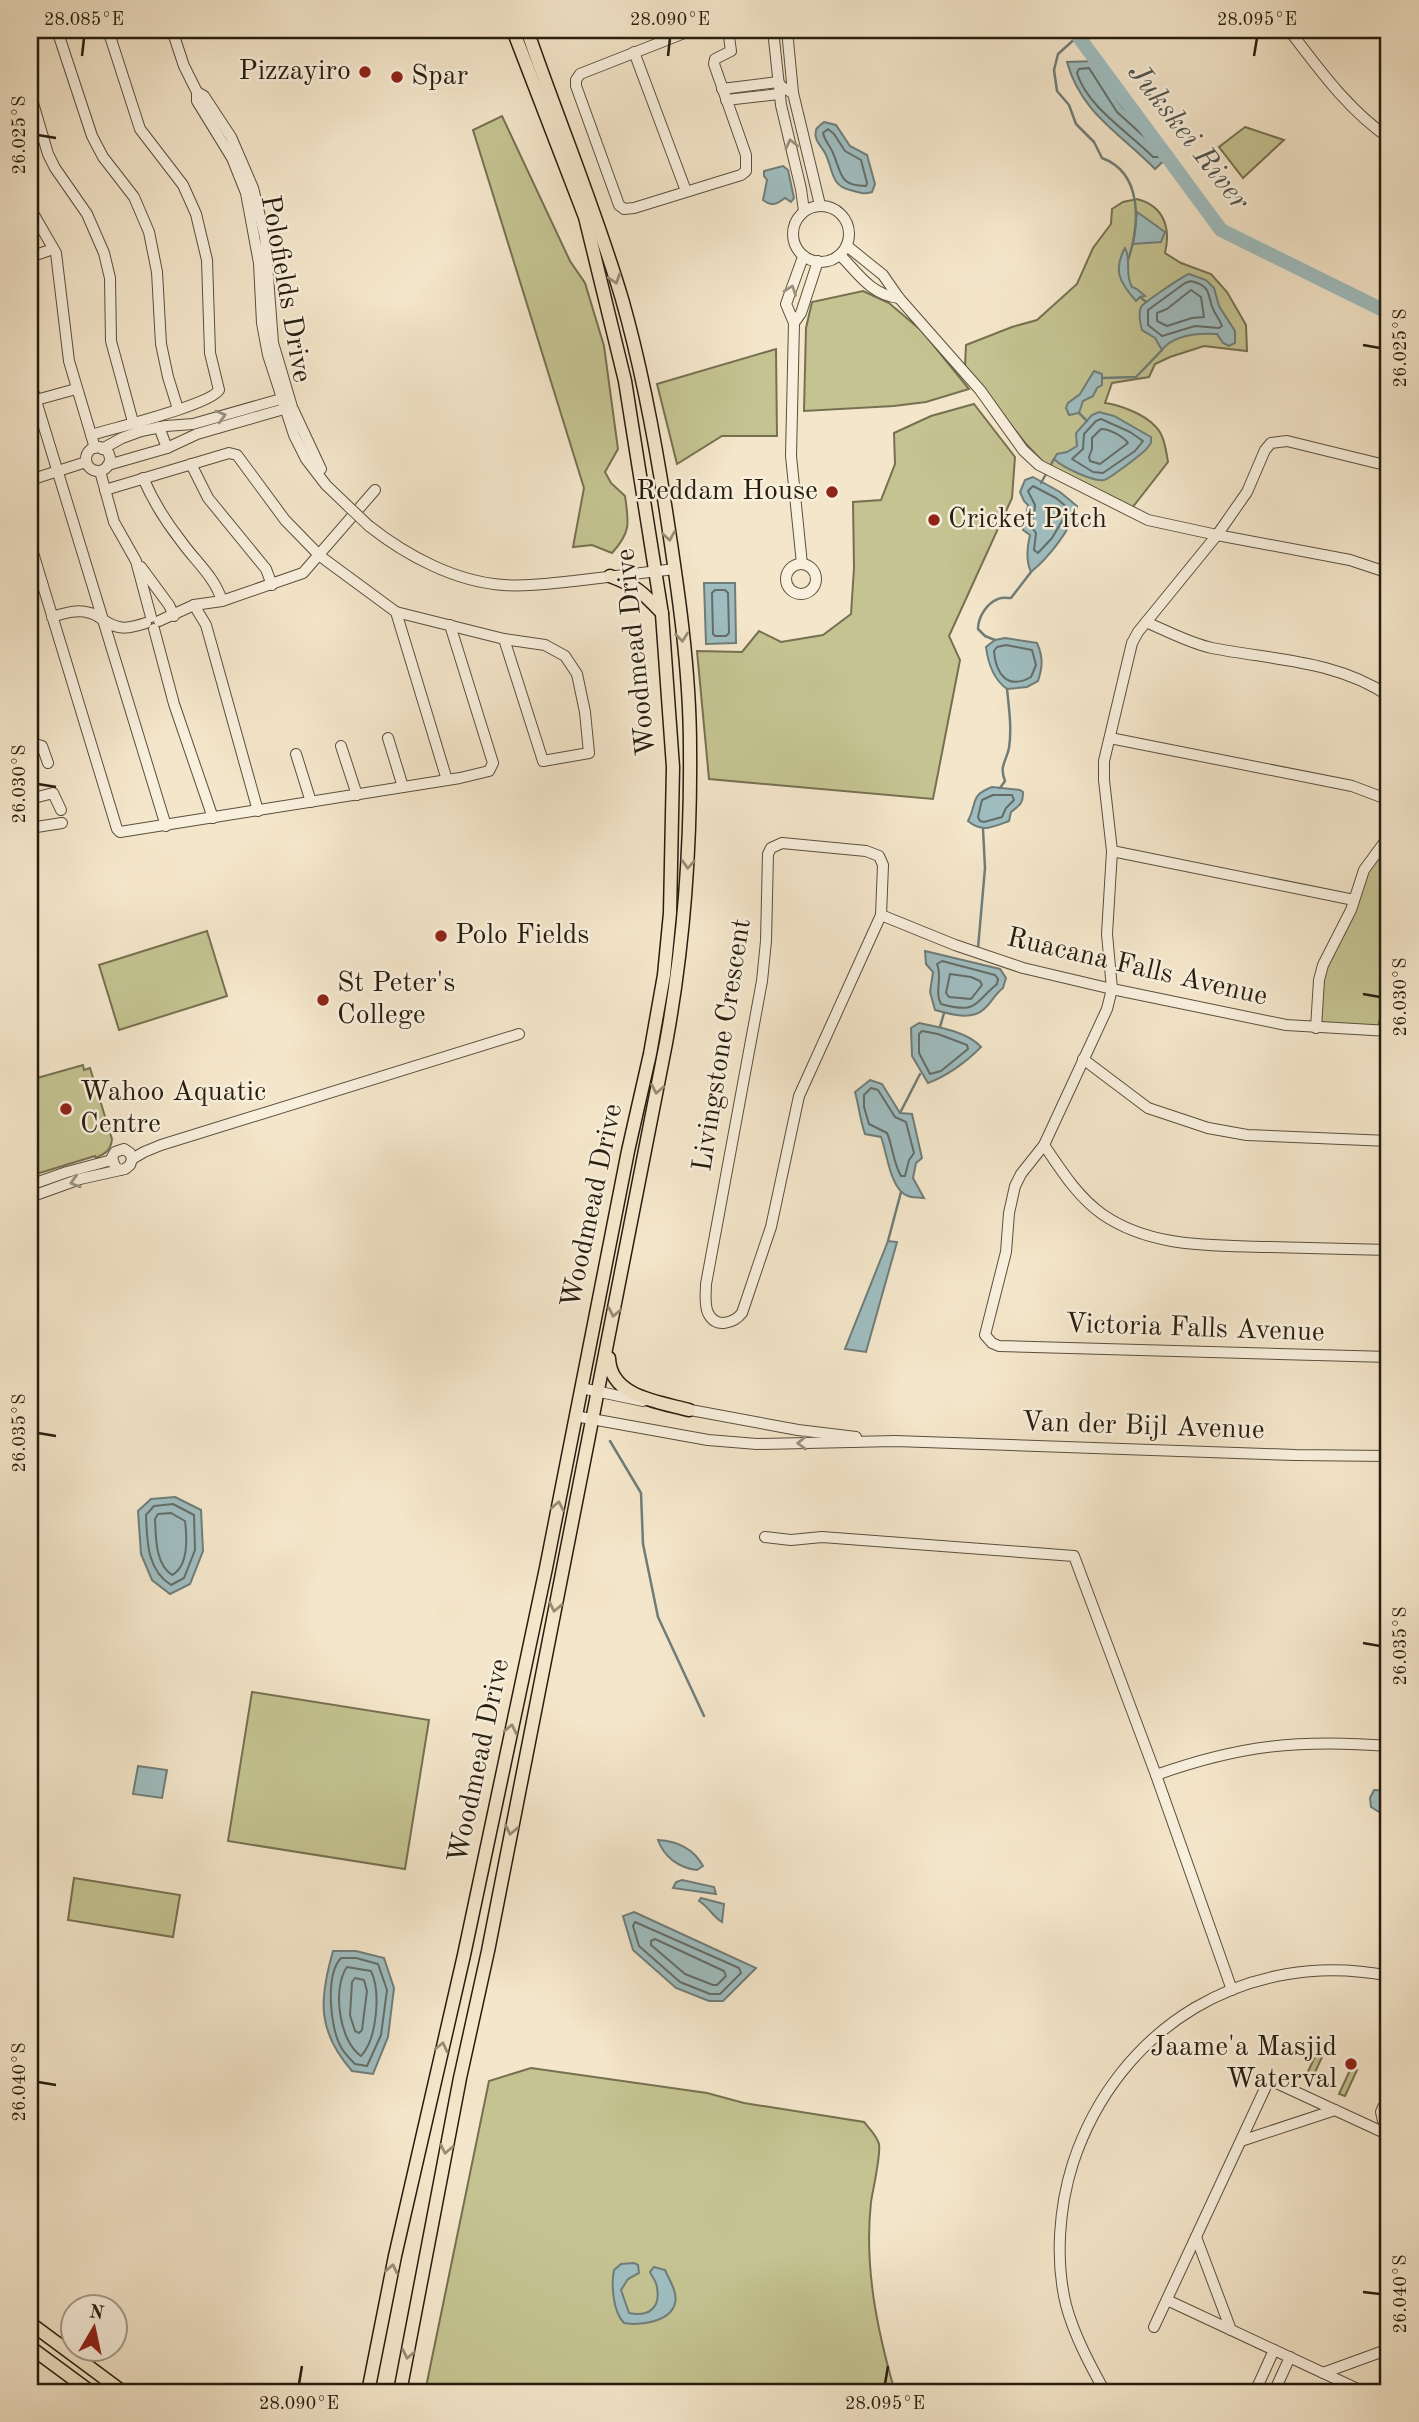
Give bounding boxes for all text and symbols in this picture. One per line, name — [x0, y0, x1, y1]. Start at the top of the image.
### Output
text: 28.085°E — [44, 11, 124, 29]
text: 28.090°E — [630, 11, 710, 29]
text: 28.095°E — [1217, 11, 1297, 29]
place label: Pizzayiro — [239, 58, 351, 86]
water label: Jukskei River — [1122, 58, 1255, 217]
place label: Spar — [411, 63, 468, 91]
marker: Pizzayiro — [357, 64, 373, 80]
marker: Spar — [389, 69, 405, 85]
text: 26.025°S — [11, 96, 29, 174]
one-way arrow — [785, 138, 799, 150]
street label: Polofields Drive — [255, 193, 315, 385]
one-way arrow — [607, 272, 621, 285]
one-way arrow — [782, 284, 796, 296]
text: 26.025°S — [1392, 309, 1410, 387]
one-way arrow — [215, 410, 227, 424]
place label: Reddam House — [636, 478, 818, 506]
marker: Reddam House — [824, 484, 840, 500]
place label: Cricket Pitch — [948, 506, 1107, 534]
marker: Cricket Pitch — [926, 512, 942, 528]
one-way arrow — [662, 530, 677, 542]
street label: Woodmead Drive — [612, 547, 662, 757]
one-way arrow — [675, 631, 690, 643]
text: 26.030°S — [11, 745, 29, 823]
one-way arrow — [680, 859, 695, 870]
street label: Livingstone Crescent — [689, 916, 757, 1174]
place label: Polo Fields — [455, 922, 589, 950]
street label: Ruacana Falls Avenue — [1004, 924, 1270, 1012]
marker: Polo Fields — [433, 928, 449, 944]
text: 26.030°S — [1392, 958, 1410, 1036]
place label: St Peter's College — [337, 970, 456, 1030]
marker: St Peter's College — [315, 992, 331, 1008]
place label: Wahoo Aquatic Centre — [80, 1079, 266, 1139]
one-way arrow — [651, 1083, 666, 1095]
marker: Wahoo Aquatic Centre — [58, 1101, 74, 1117]
street label: Woodmead Drive — [558, 1101, 628, 1311]
one-way arrow — [69, 1173, 81, 1188]
one-way arrow — [607, 1306, 622, 1318]
street label: Victoria Falls Avenue — [1065, 1310, 1325, 1348]
text: 26.035°S — [11, 1394, 29, 1472]
street label: Van der Bijl Avenue — [1021, 1409, 1265, 1445]
one-way arrow — [797, 1435, 808, 1450]
one-way arrow — [549, 1500, 564, 1512]
one-way arrow — [548, 1601, 563, 1613]
text: 26.035°S — [1392, 1607, 1410, 1685]
street label: Woodmead Drive — [445, 1656, 515, 1866]
one-way arrow — [503, 1723, 518, 1735]
one-way arrow — [504, 1824, 519, 1836]
place label: Jaame'a Masjid Waterval — [1150, 2034, 1337, 2094]
one-way arrow — [433, 2041, 448, 2053]
text: 26.040°S — [11, 2043, 29, 2121]
marker: Jaame'a Masjid Waterval — [1343, 2056, 1359, 2072]
one-way arrow — [440, 2143, 455, 2155]
text: 26.040°S — [1392, 2255, 1410, 2333]
one-way arrow — [384, 2263, 399, 2275]
north arrow — [60, 2292, 130, 2362]
text: N — [88, 2303, 105, 2324]
one-way arrow — [401, 2348, 416, 2360]
text: 28.090°E — [259, 2395, 339, 2413]
text: 28.095°E — [845, 2395, 925, 2413]

